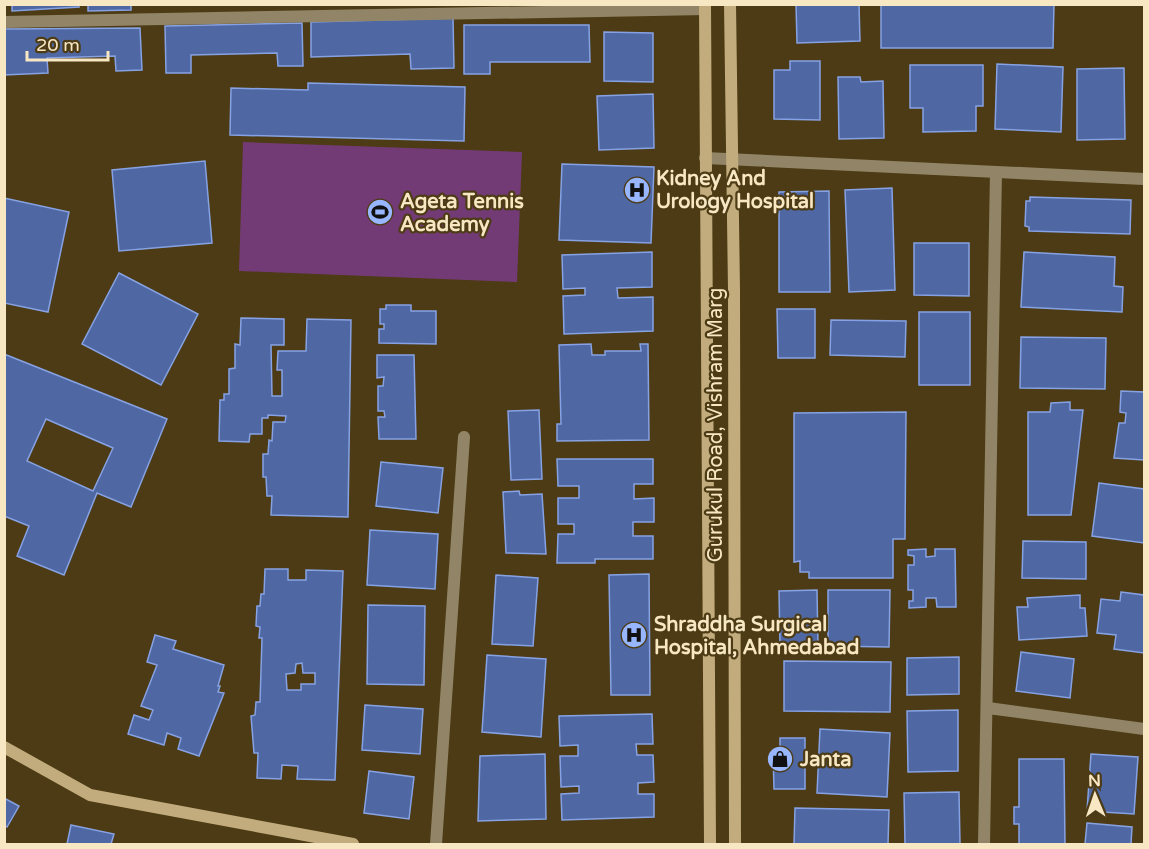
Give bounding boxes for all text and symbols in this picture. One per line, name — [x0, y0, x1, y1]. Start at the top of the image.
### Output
scale bar — [27, 24, 108, 62]
text: 20 m — [36, 34, 80, 56]
place label: Kidney And Urology Hospital — [656, 167, 814, 214]
hospital icon: Kidney And Urology Hospital — [622, 175, 652, 205]
place label: Ageta Tennis Academy — [400, 190, 524, 237]
sports icon: Ageta Tennis Academy — [365, 197, 395, 227]
street label: Gurukul Road, Vishram Marg — [704, 288, 728, 562]
place label: Shraddha Surgical Hospital, Ahmedabad — [654, 613, 859, 660]
hospital icon: Shraddha Surgical Hospital, Ahmedabad — [619, 620, 649, 650]
shop icon: Janta — [765, 744, 795, 774]
place label: Janta — [799, 748, 851, 772]
north arrow — [1065, 765, 1125, 825]
text: N — [1088, 771, 1101, 791]

